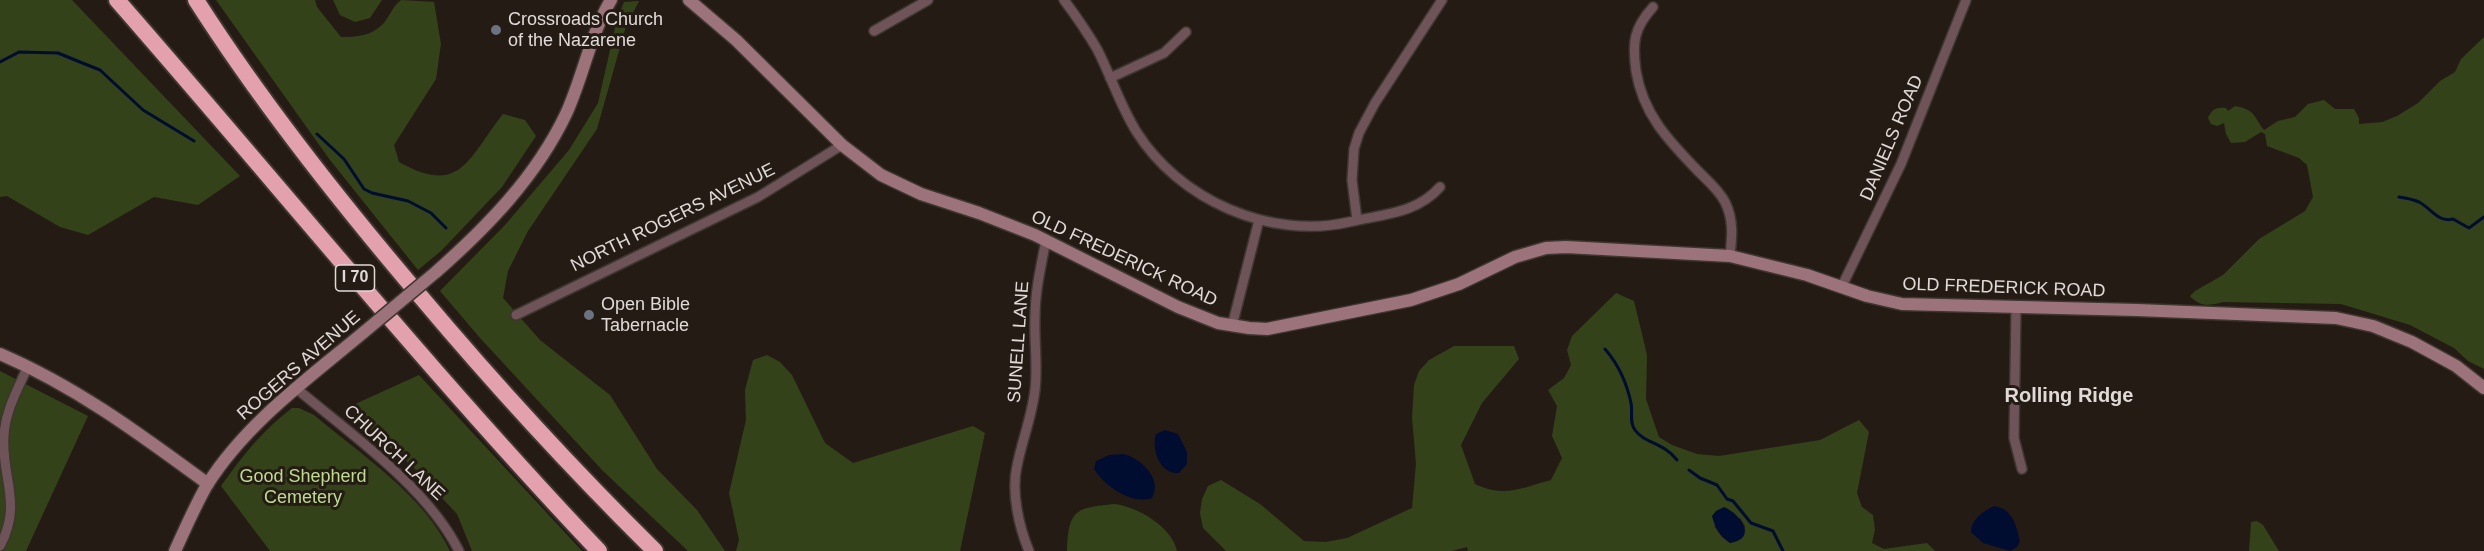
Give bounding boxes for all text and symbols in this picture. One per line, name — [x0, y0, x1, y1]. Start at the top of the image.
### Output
place label: Crossroads Church of the Nazarene — [508, 9, 663, 52]
marker: Crossroads Church of the Nazarene — [489, 23, 503, 37]
street label: DANIELS ROAD — [1856, 72, 1928, 204]
street label: NORTH ROGERS AVENUE — [567, 159, 779, 277]
street label: OLD FREDERICK ROAD — [1027, 206, 1221, 312]
road number: I 70 — [336, 265, 374, 291]
street label: OLD FREDERICK ROAD — [1902, 274, 2106, 302]
street label: SUNELL LANE — [1004, 280, 1034, 404]
place label: Open Bible Tabernacle — [601, 294, 690, 336]
street label: ROGERS AVENUE — [233, 307, 365, 425]
marker: Open Bible Tabernacle — [582, 308, 596, 322]
district label: Rolling Ridge — [2005, 384, 2133, 408]
street label: CHURCH LANE — [339, 401, 449, 505]
park label: Good Shepherd Cemetery — [239, 466, 367, 508]

